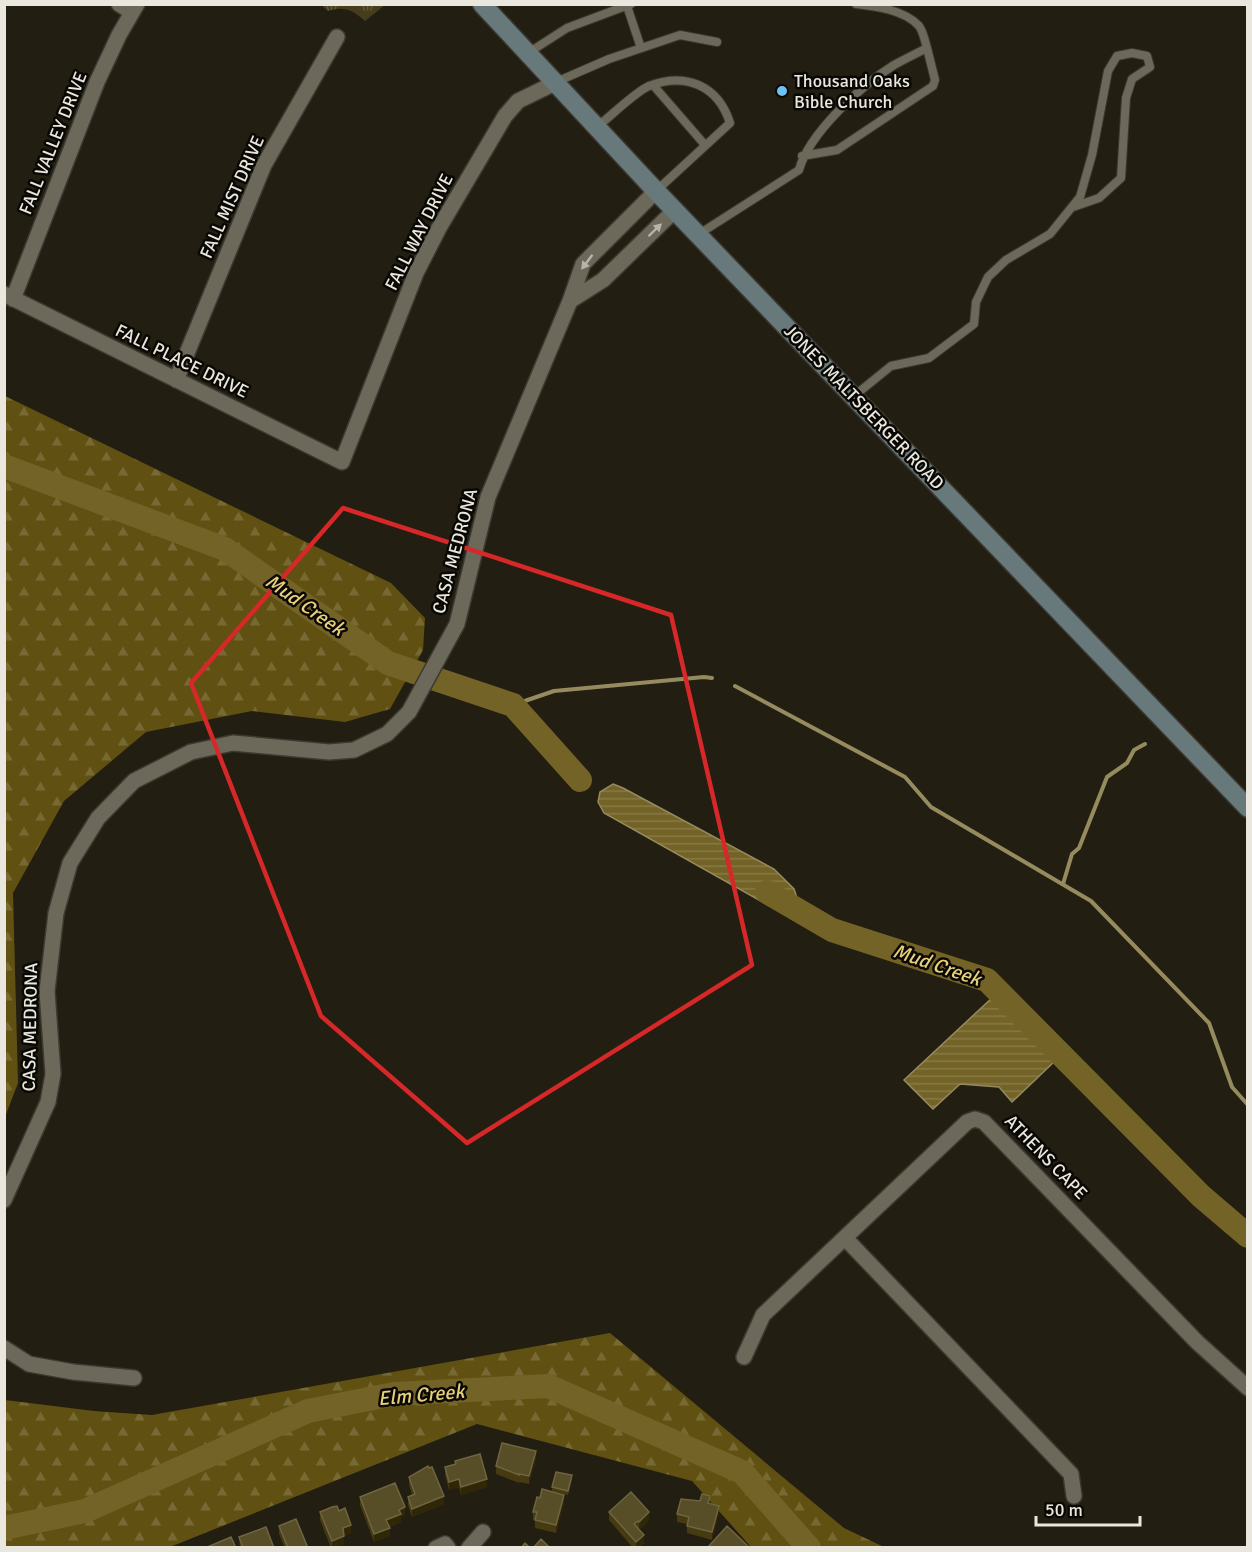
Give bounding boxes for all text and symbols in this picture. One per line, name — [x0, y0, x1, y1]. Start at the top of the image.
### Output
street label: FALL VALLEY DRIVE — [14, 68, 92, 218]
place label: Thousand Oaks Bible Church — [794, 70, 910, 113]
marker: Thousand Oaks Bible Church — [775, 84, 789, 98]
street label: FALL MIST DRIVE — [195, 132, 269, 262]
street label: FALL WAY DRIVE — [380, 170, 458, 294]
one-way arrow — [647, 223, 662, 237]
one-way arrow — [580, 254, 593, 270]
street label: FALL PLACE DRIVE — [112, 319, 252, 403]
street label: JONES MALTSBERGER ROAD — [779, 320, 949, 494]
street label: CASA MEDRONA — [428, 486, 482, 616]
water label: Mud Creek — [260, 569, 351, 643]
water label: Mud Creek — [890, 938, 986, 992]
street label: CASA MEDRONA — [18, 962, 42, 1092]
street label: ATHENS CAPE — [1000, 1110, 1092, 1204]
water label: Elm Creek — [377, 1379, 467, 1411]
scale bar — [1036, 1489, 1140, 1527]
text: 50 m — [1045, 1499, 1083, 1521]

